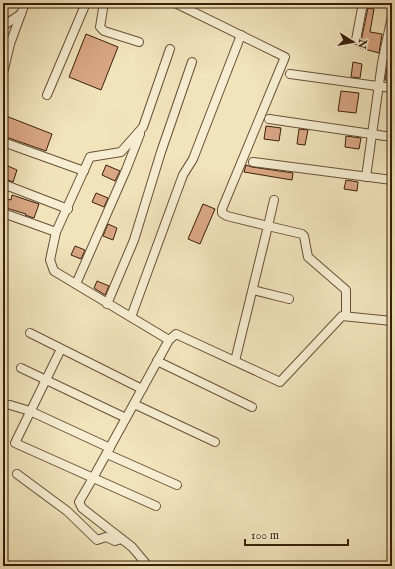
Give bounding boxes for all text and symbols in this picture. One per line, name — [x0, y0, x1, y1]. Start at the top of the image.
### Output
north arrow — [333, 22, 373, 62]
text: N — [354, 37, 370, 50]
scale bar — [245, 521, 348, 547]
text: 100 m — [251, 528, 279, 543]

